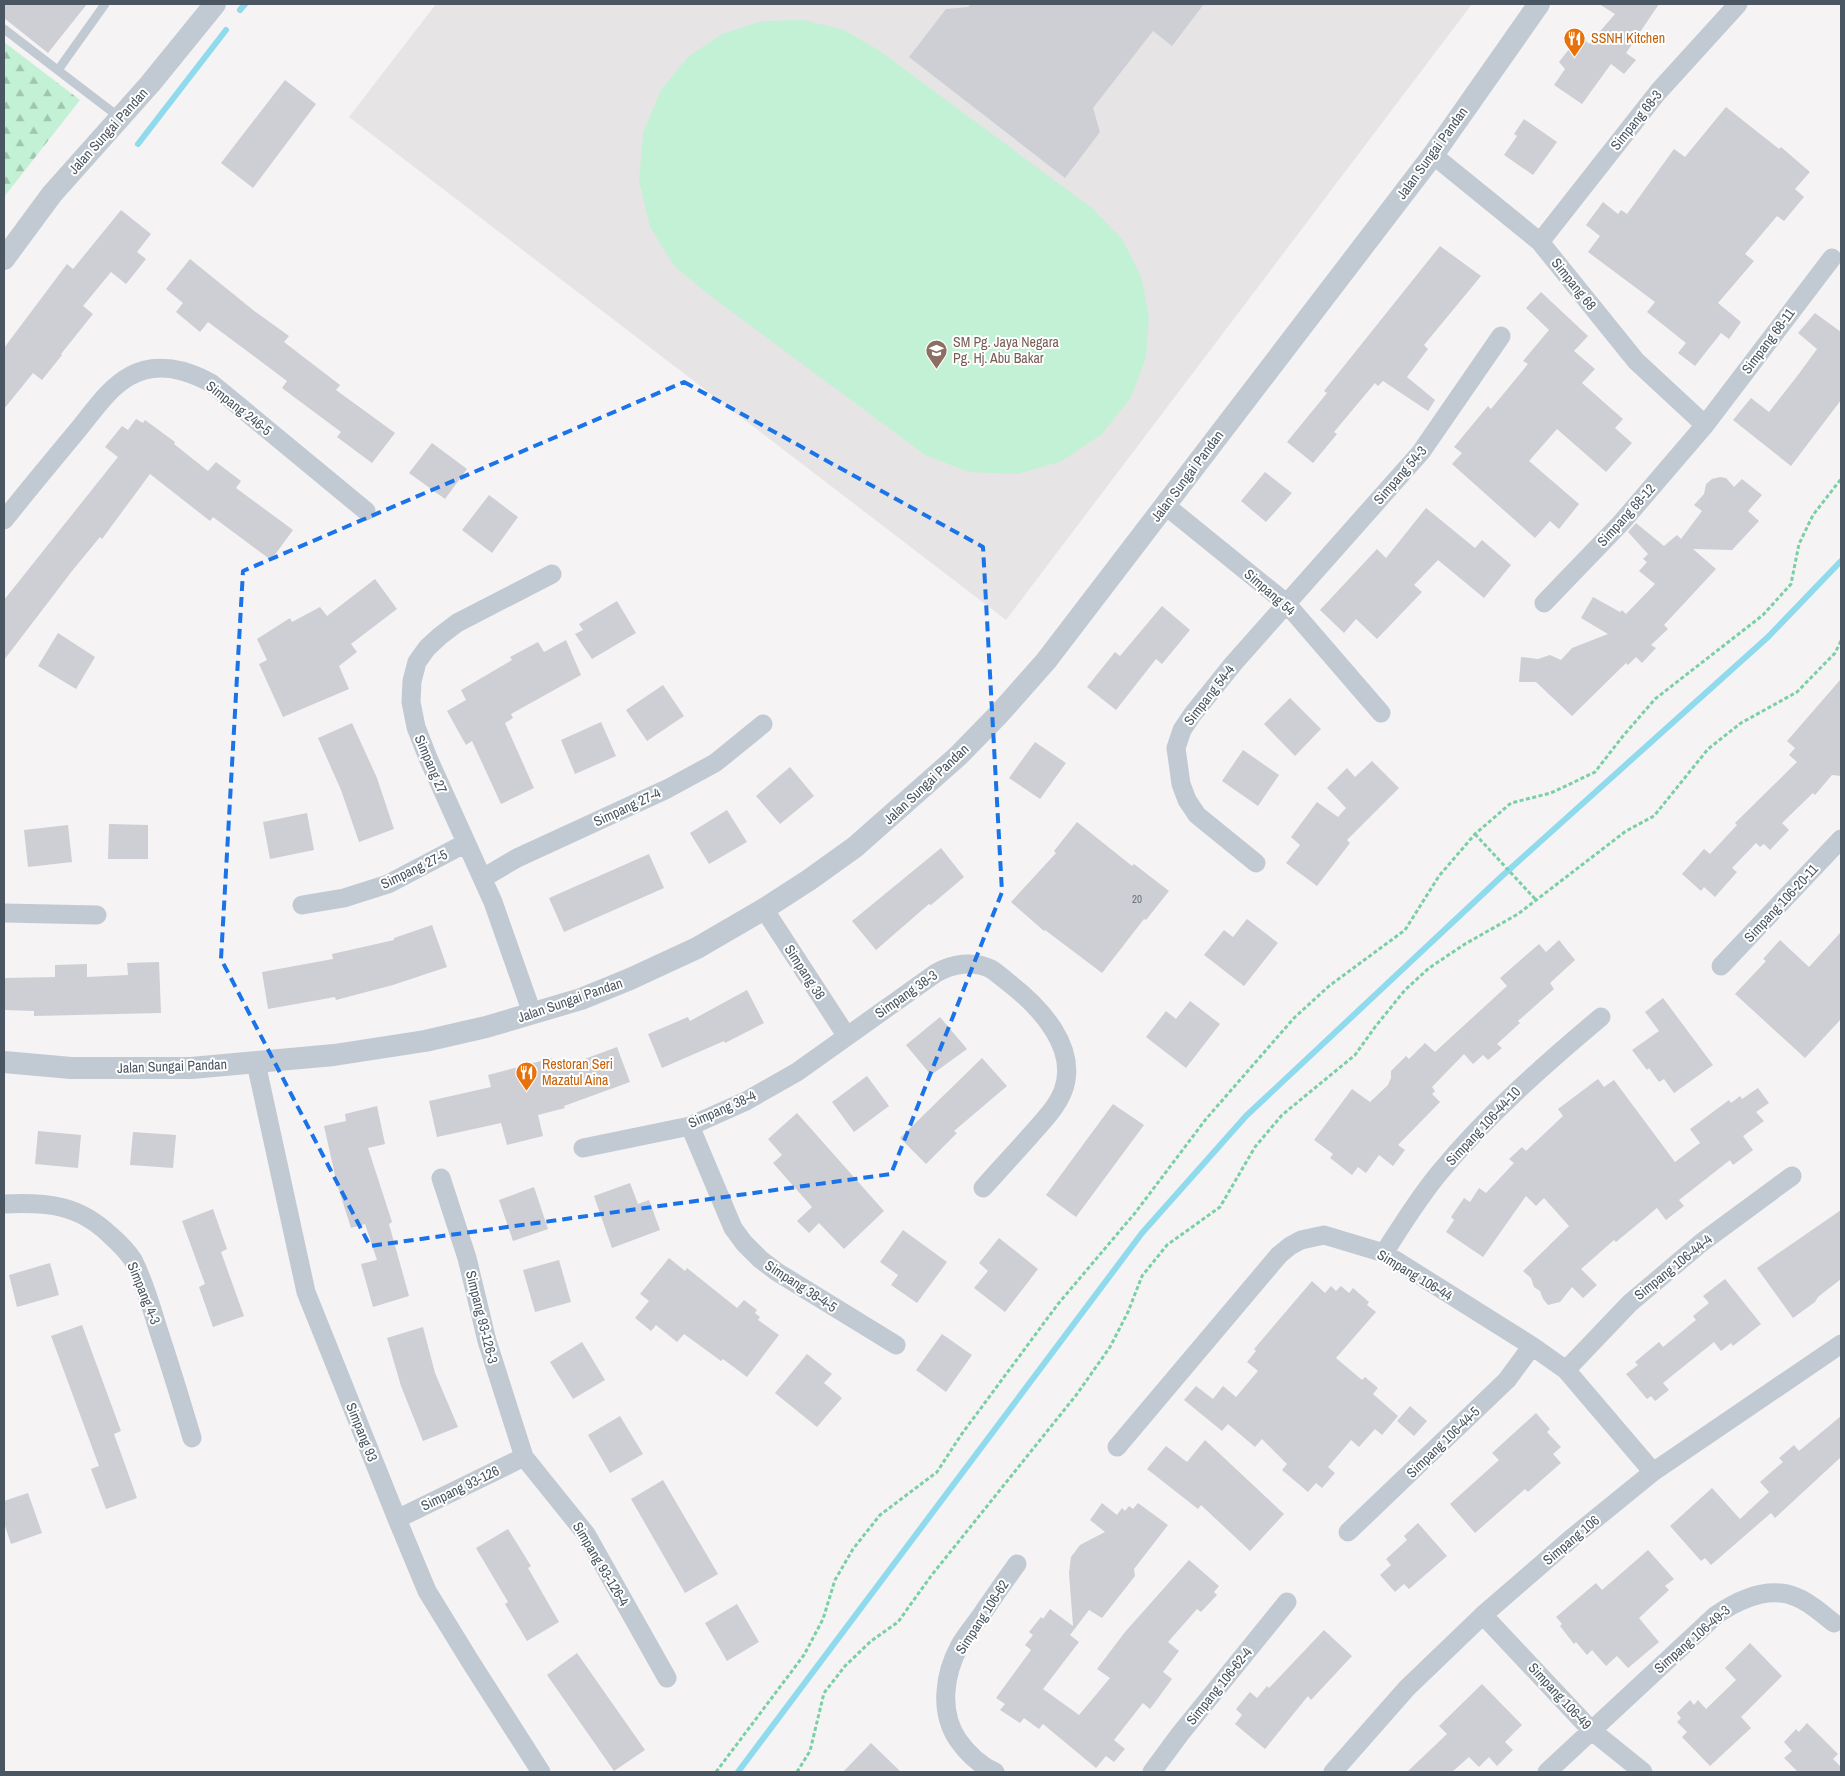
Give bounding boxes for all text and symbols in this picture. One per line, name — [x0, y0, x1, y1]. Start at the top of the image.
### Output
restaurant icon: SSNH Kitchen — [1563, 26, 1587, 57]
place label: SSNH Kitchen — [1591, 29, 1665, 47]
street label: Jalan Sungai Pandan — [65, 84, 151, 178]
street label: Simpang 68-3 — [1606, 86, 1666, 154]
street label: Jalan Sungai Pandan — [1392, 103, 1472, 203]
street label: Simpang 68 — [1548, 254, 1600, 314]
street label: Simpang 68-11 — [1737, 304, 1799, 377]
place label: SM Pg. Jaya Negara Pg. Hj. Abu Bakar — [953, 333, 1060, 367]
school or university icon: SM Pg. Jaya Negara Pg. Hj. Abu Bakar — [925, 338, 949, 369]
street label: Simpang 246-5 — [203, 377, 275, 439]
street label: Jalan Sungai Pandan — [1147, 427, 1227, 525]
street label: Simpang 54-3 — [1370, 442, 1430, 508]
street label: Simpang 68-12 — [1593, 480, 1659, 550]
street label: Simpang 54 — [1241, 565, 1300, 619]
street label: Simpang 54-4 — [1180, 661, 1239, 729]
street label: Simpang 27 — [411, 732, 451, 796]
street label: Jalan Sungai Pandan — [880, 740, 972, 828]
street label: Simpang 27-4 — [591, 783, 664, 830]
street label: Simpang 27-5 — [378, 845, 450, 893]
street label: Simpang 106-20-11 — [1740, 860, 1822, 946]
house number: 20 — [1132, 892, 1142, 906]
street label: Simpang 38 — [781, 941, 829, 1003]
street label: Simpang 38-3 — [871, 966, 941, 1022]
street label: Jalan Sungai Pandan — [515, 974, 625, 1026]
street label: Jalan Sungai Pandan — [117, 1055, 227, 1077]
place label: Restoran Seri Mazatul Aina — [542, 1055, 613, 1089]
restaurant icon: Restoran Seri Mazatul Aina — [514, 1060, 538, 1091]
street label: Simpang 106-44-10 — [1442, 1083, 1524, 1169]
street label: Simpang 38-4 — [685, 1086, 759, 1132]
street label: Simpang 106-44-4 — [1630, 1230, 1716, 1304]
street label: Simpang 106-44 — [1374, 1245, 1457, 1305]
street label: Simpang 38-4-5 — [762, 1256, 840, 1316]
street label: Simpang 4-3 — [123, 1259, 165, 1327]
street label: Simpang 93-126-3 — [462, 1269, 502, 1365]
street label: Simpang 93 — [342, 1400, 382, 1464]
street label: Simpang 106-44-5 — [1403, 1402, 1483, 1482]
street label: Simpang 93-126 — [418, 1461, 502, 1515]
street label: Simpang 106 — [1539, 1511, 1603, 1569]
street label: Simpang 93-126-4 — [569, 1519, 634, 1610]
street label: Simpang 106-62 — [951, 1577, 1013, 1657]
street label: Simpang 106-49-3 — [1650, 1601, 1734, 1677]
street label: Simpang 106-62-4 — [1182, 1643, 1256, 1729]
street label: Simpang 106-49 — [1524, 1659, 1596, 1733]

